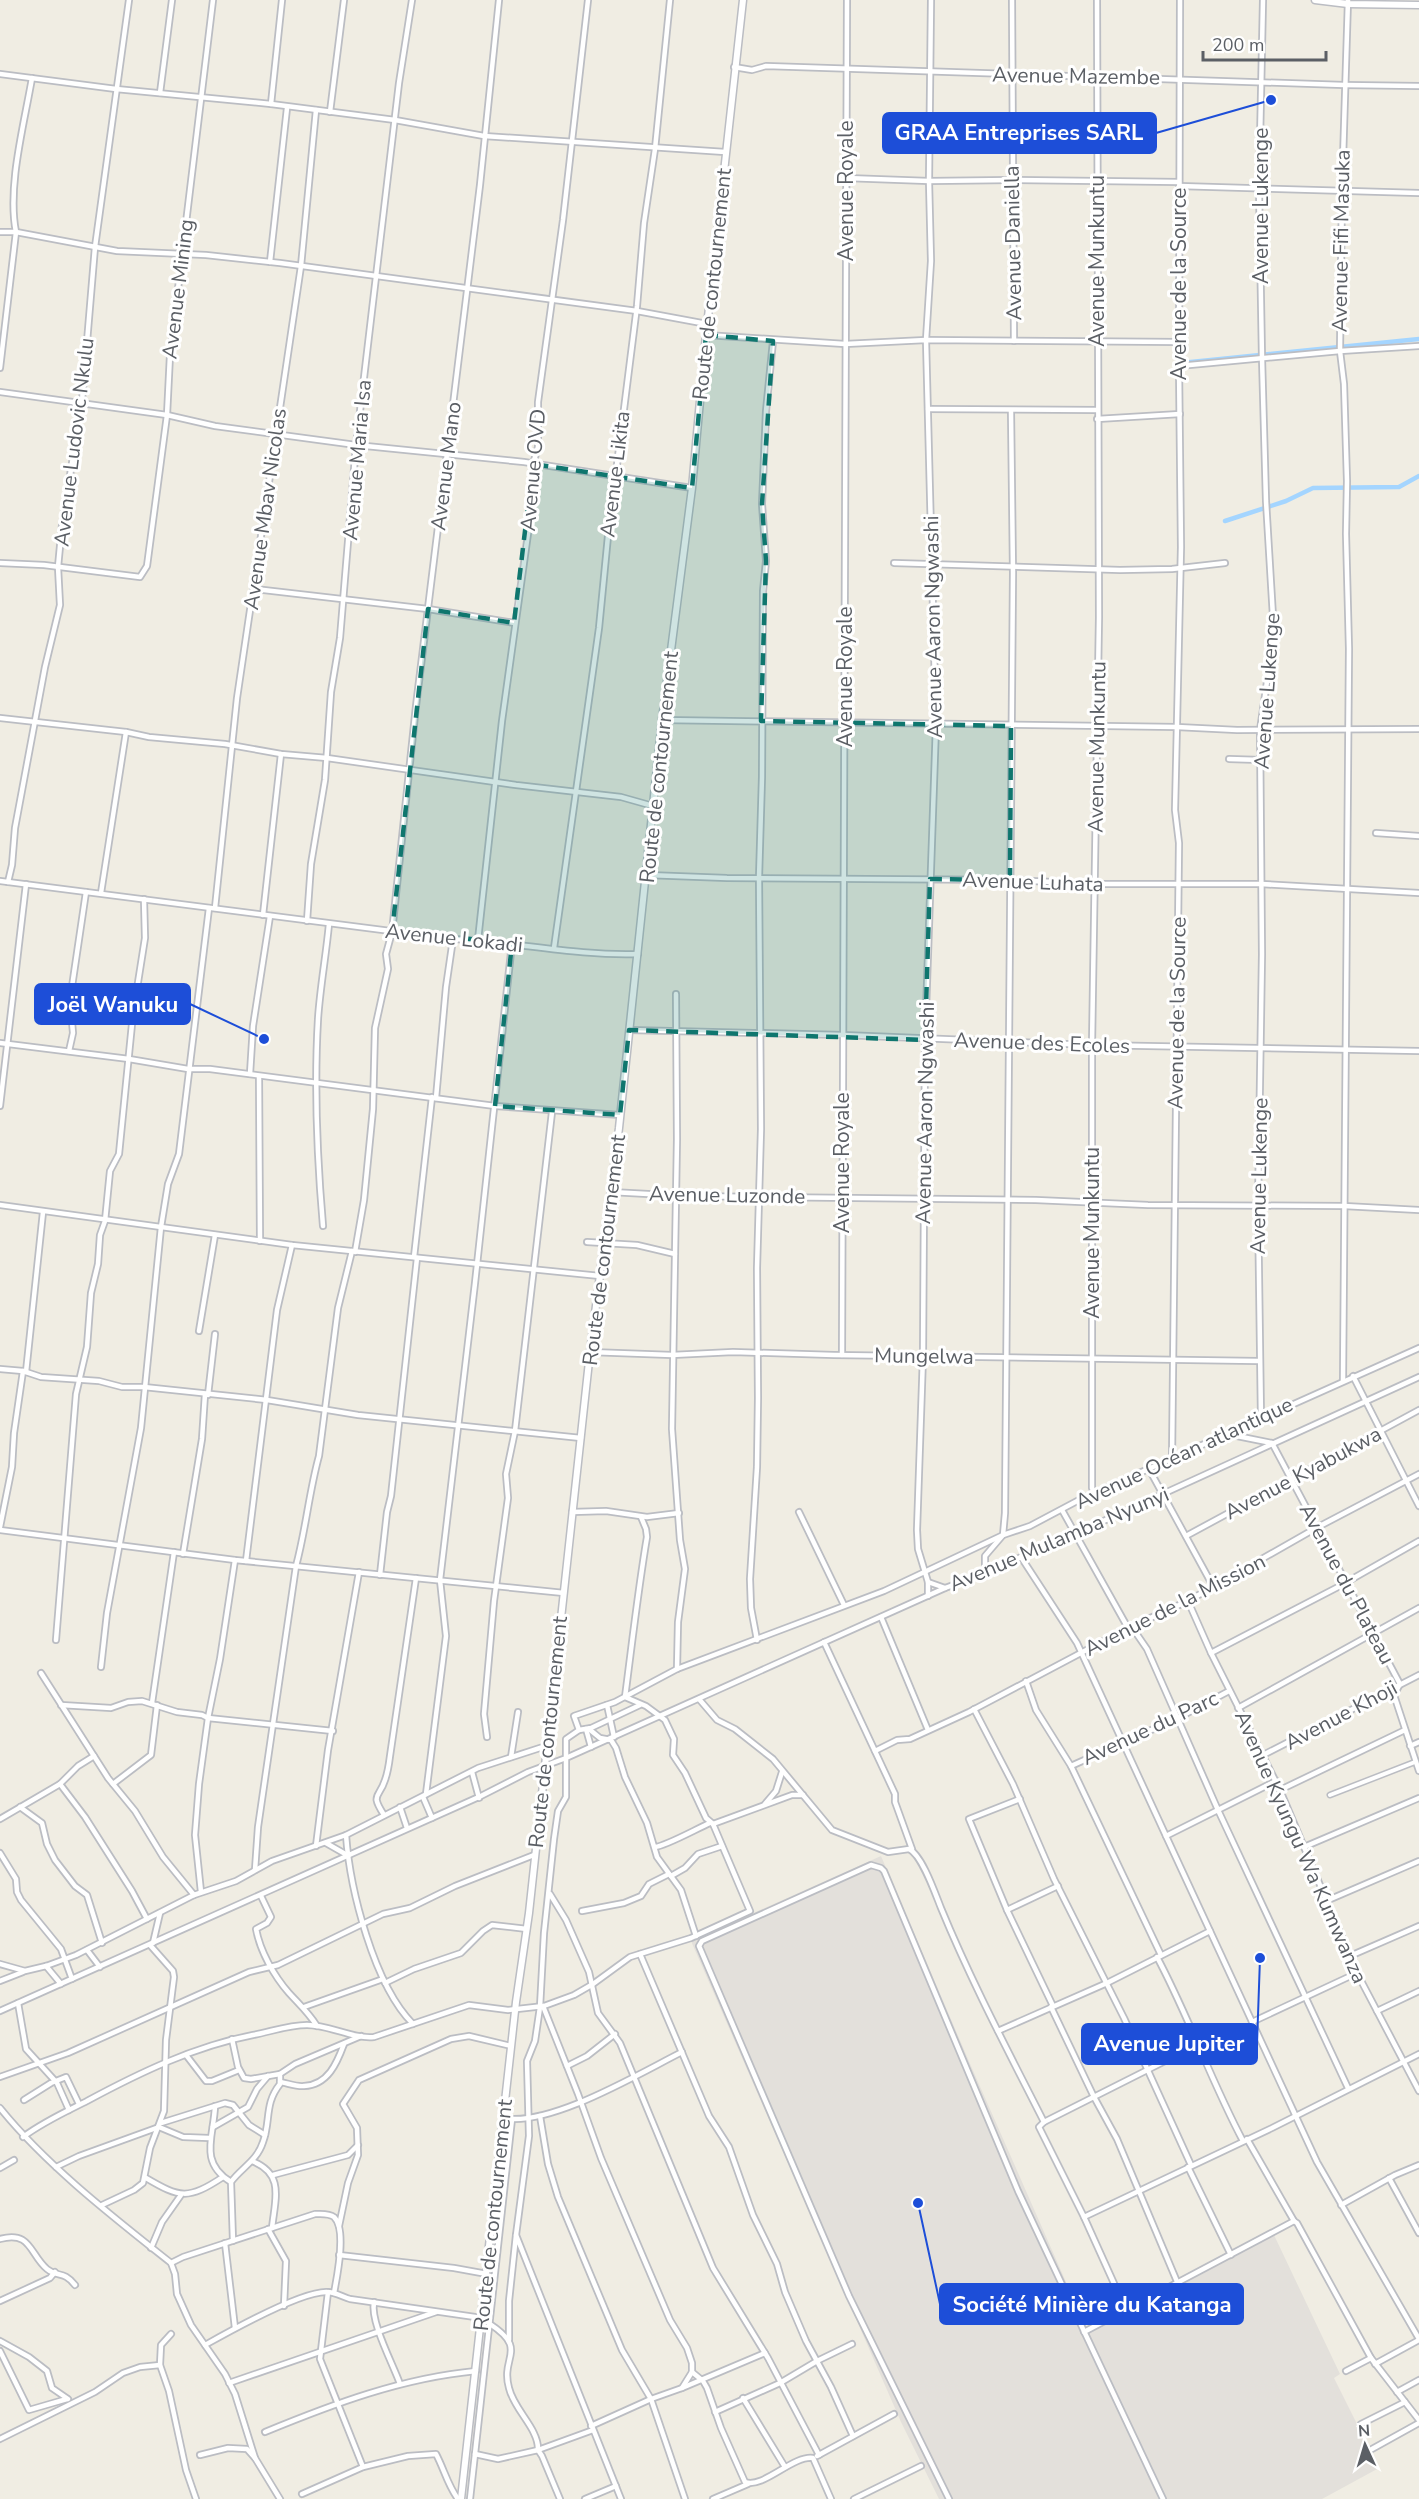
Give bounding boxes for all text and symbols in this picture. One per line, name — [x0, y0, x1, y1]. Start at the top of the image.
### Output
scale bar — [1203, 24, 1326, 62]
text: 200 m — [1212, 33, 1264, 57]
street label: Avenue Mazembe — [992, 61, 1160, 91]
callout: GRAA Entreprises SARL — [883, 113, 1156, 153]
text: GRAA Entreprises SARL — [895, 118, 1143, 148]
street label: Avenue Royale — [832, 120, 860, 262]
street label: Avenue Lukenge — [1247, 128, 1275, 284]
street label: Avenue Fifi Masuka — [1325, 149, 1357, 333]
street label: Avenue Daniella — [998, 165, 1028, 321]
street label: Route de contournement — [686, 166, 738, 401]
street label: Avenue Munkuntu — [1083, 175, 1111, 347]
street label: Avenue de la Source — [1165, 188, 1193, 380]
street label: Avenue Mining — [156, 217, 200, 361]
street label: Avenue Ludovic Nkulu — [47, 336, 101, 548]
street label: Avenue Maria Isa — [336, 378, 378, 542]
street label: Avenue Mano — [424, 400, 468, 532]
street label: Avenue Mbav Nicolas — [237, 406, 293, 612]
street label: Avenue OVD — [514, 408, 552, 532]
street label: Avenue Likita — [593, 409, 637, 539]
street label: Avenue Aaron Ngwashi — [917, 515, 949, 739]
street label: Avenue Royale — [831, 606, 859, 748]
street label: Avenue Lukenge — [1248, 612, 1286, 770]
street label: Route de contournement — [633, 649, 685, 884]
street label: Avenue Munkuntu — [1082, 661, 1112, 833]
street label: Avenue Luhata — [962, 866, 1104, 898]
street label: Avenue de la Source — [1161, 916, 1193, 1110]
street label: Avenue Lokadi — [384, 917, 524, 959]
callout: Joël Wanuku — [35, 984, 190, 1024]
text: Joël Wanuku — [47, 990, 178, 1020]
street label: Avenue Aaron Ngwashi — [909, 1001, 941, 1225]
street label: Avenue des Ecoles — [953, 1026, 1131, 1060]
street label: Avenue Royale — [828, 1092, 856, 1234]
street label: Avenue Lukenge — [1244, 1097, 1274, 1255]
street label: Route de contournement — [576, 1132, 632, 1367]
street label: Avenue Munkuntu — [1078, 1147, 1106, 1319]
street label: Avenue Luzonde — [649, 1180, 805, 1210]
street label: Mungelwa — [874, 1341, 974, 1371]
street label: Avenue Océan atlantique — [1071, 1390, 1297, 1516]
street label: Avenue Kyabukwa — [1220, 1420, 1386, 1526]
street label: Avenue Mulamba Nyunyi — [945, 1480, 1173, 1598]
street label: Avenue du Plateau — [1293, 1499, 1401, 1669]
street label: Avenue de la Mission — [1080, 1547, 1270, 1663]
street label: Route de contournement — [522, 1614, 574, 1849]
street label: Avenue Khoji — [1280, 1674, 1402, 1756]
street label: Avenue du Parc — [1077, 1684, 1223, 1772]
street label: Avenue Kyungu Wa Kumwanza — [1228, 1706, 1374, 1988]
callout: Avenue Jupiter — [1082, 2024, 1257, 2064]
text: Avenue Jupiter — [1094, 2029, 1245, 2059]
street label: Route de contournement — [467, 2097, 519, 2332]
callout: Société Minière du Katanga — [940, 2284, 1243, 2324]
text: Société Minière du Katanga — [952, 2290, 1232, 2320]
north arrow — [1335, 2415, 1395, 2475]
text: N — [1357, 2420, 1371, 2442]

